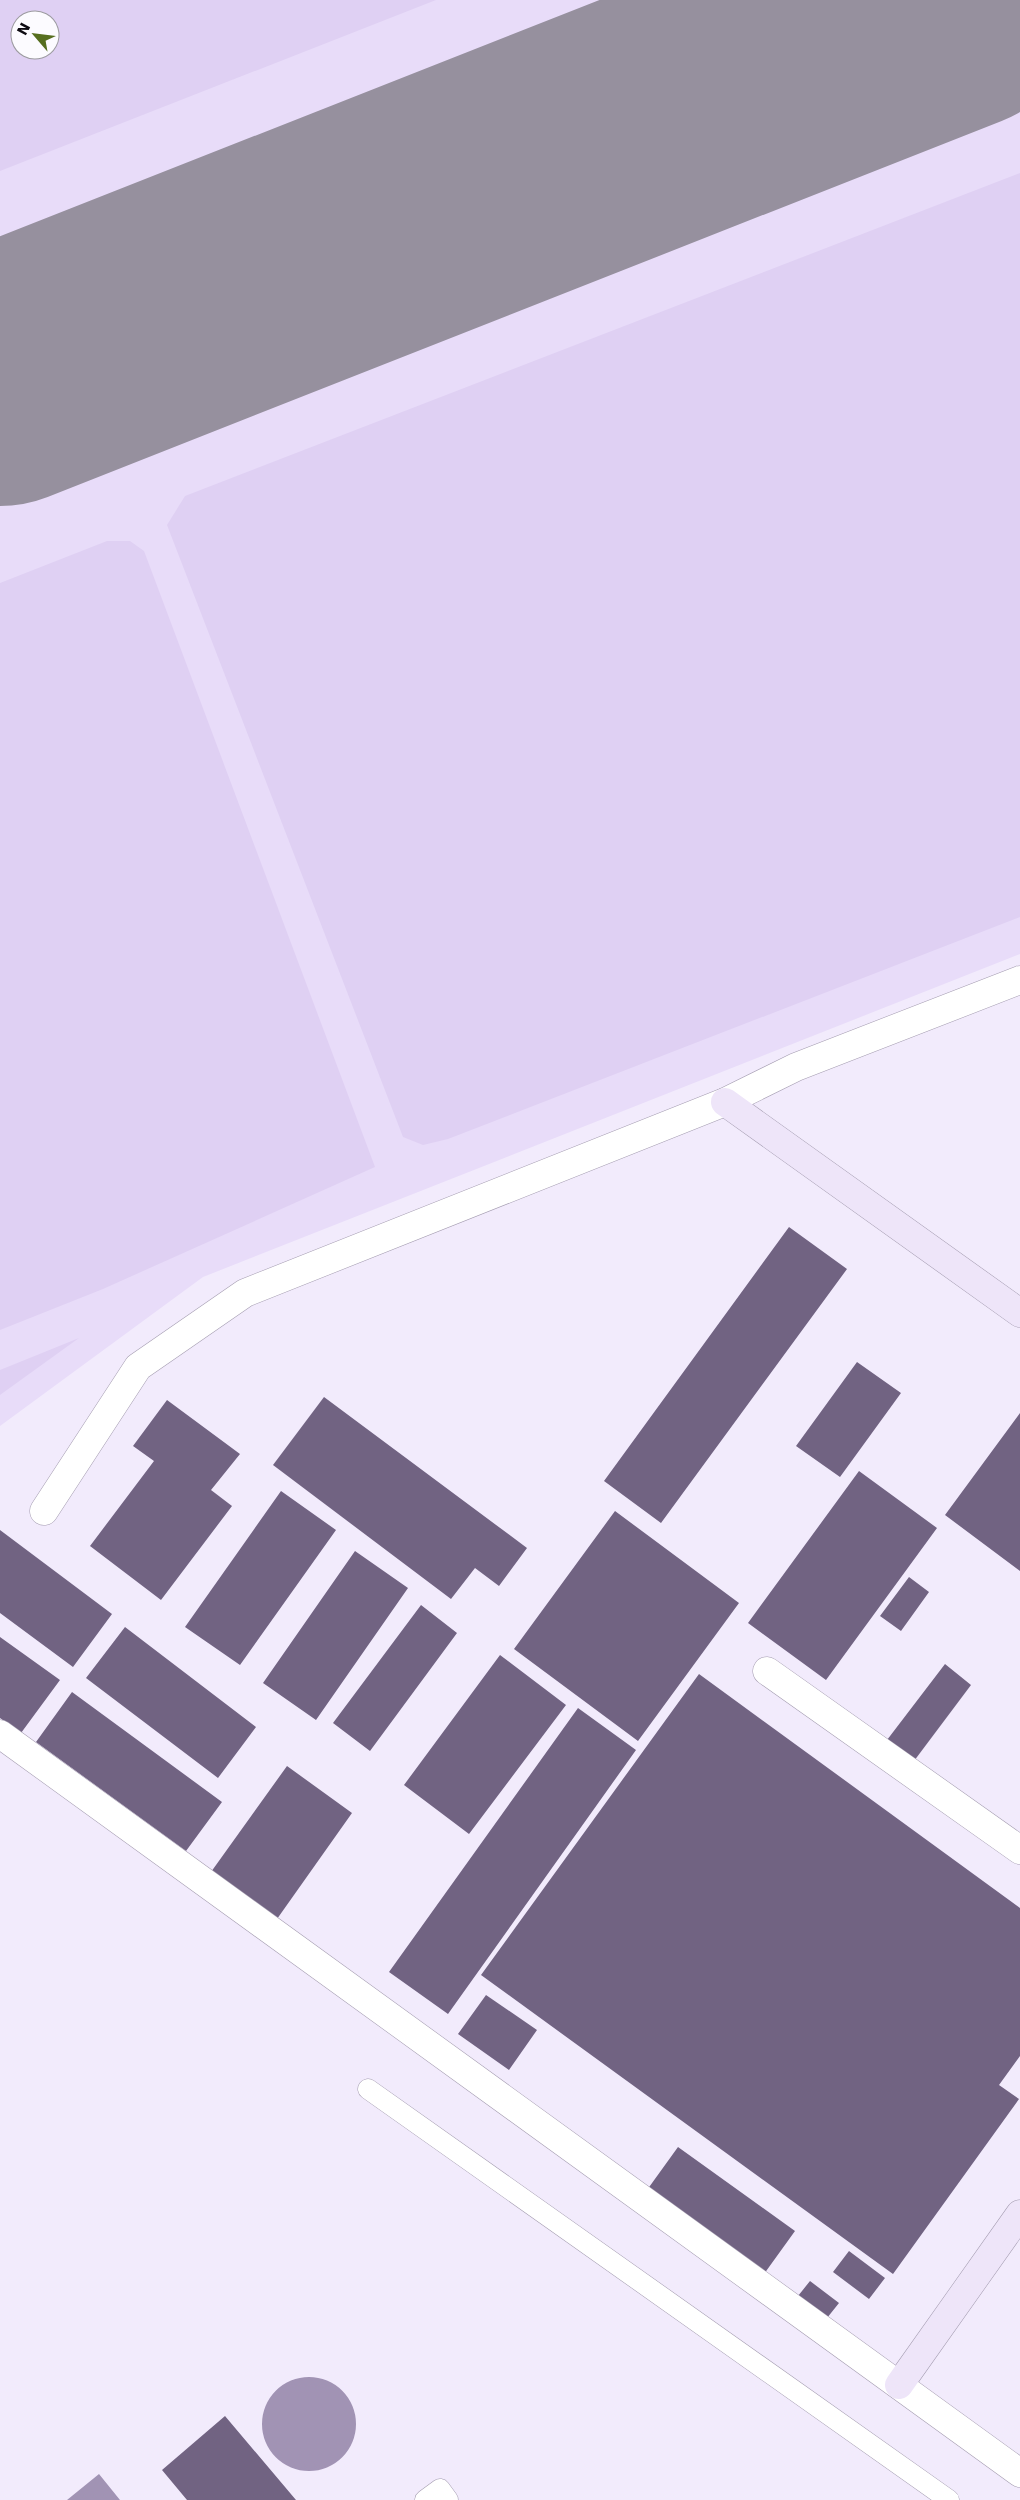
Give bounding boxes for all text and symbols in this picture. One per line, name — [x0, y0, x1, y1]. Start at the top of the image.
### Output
north arrow — [10, 10, 60, 60]
text: N — [14, 20, 33, 38]

